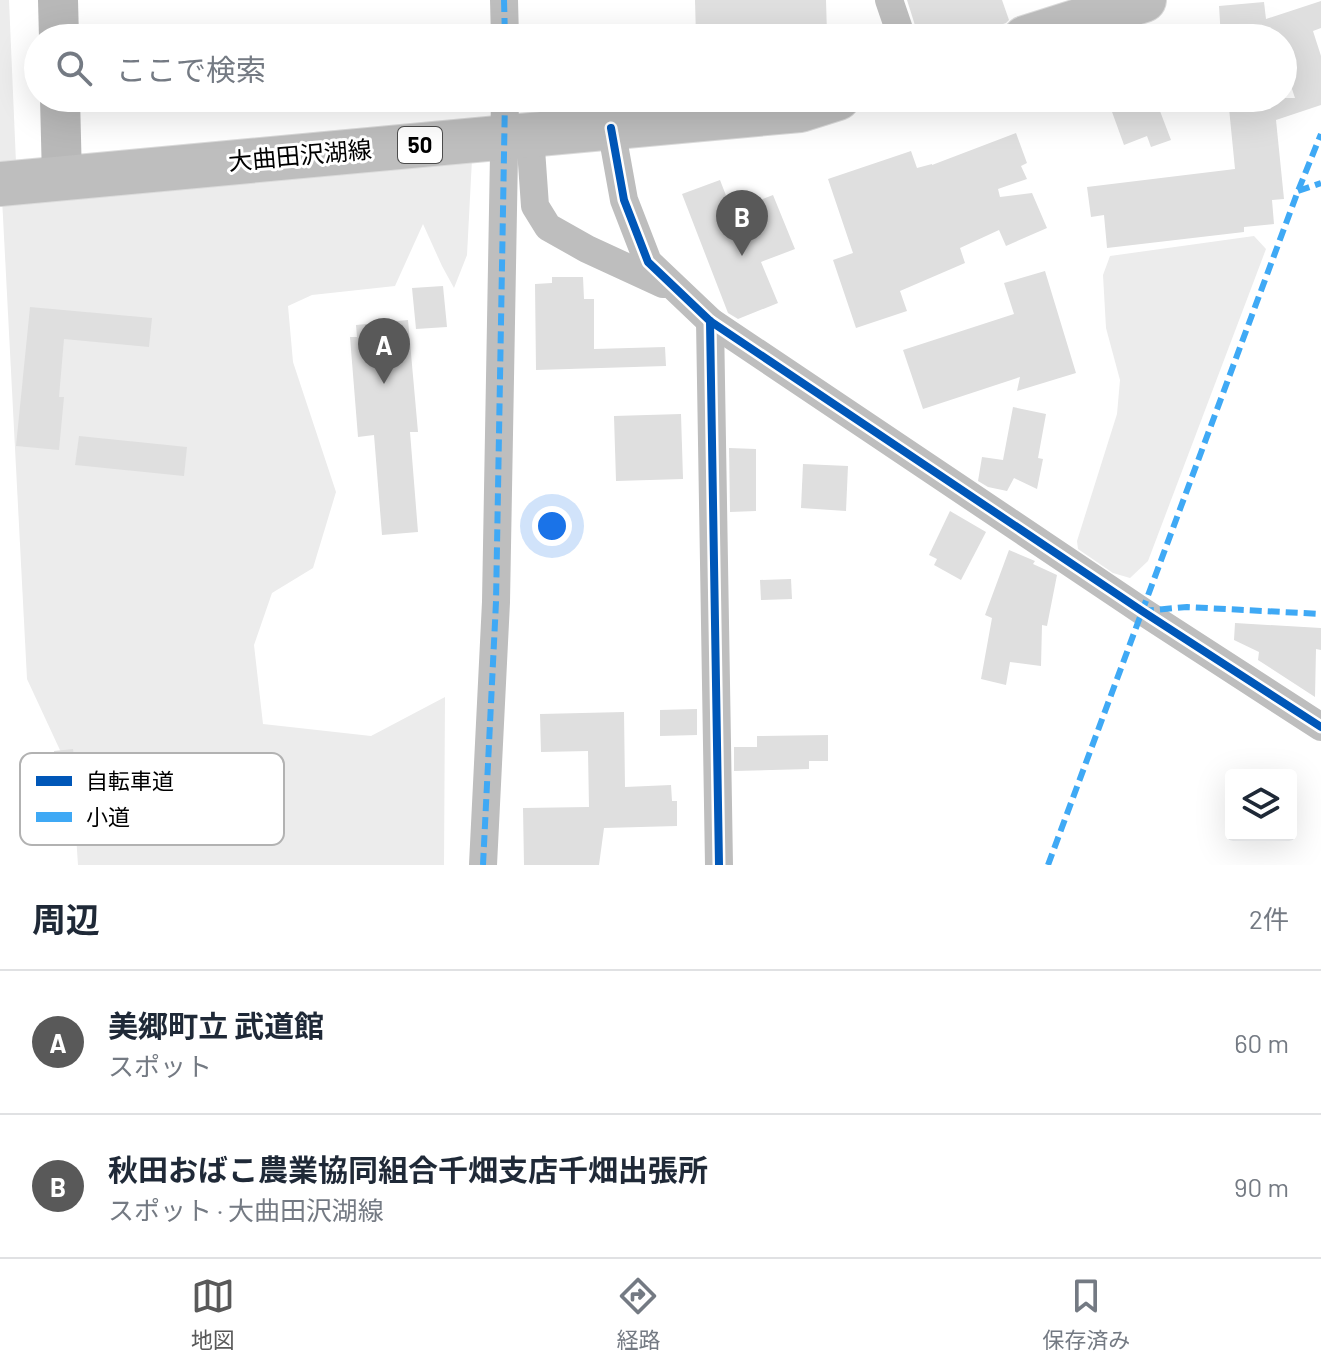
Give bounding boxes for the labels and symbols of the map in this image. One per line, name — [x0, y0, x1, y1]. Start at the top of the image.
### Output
road number: 50 — [398, 127, 442, 163]
street label: 大曲田沢湖線 — [227, 134, 373, 175]
pin: B — [716, 190, 768, 256]
pin: A — [358, 318, 410, 384]
your location — [532, 506, 572, 546]
legend — [20, 753, 284, 845]
text: 自転車道 — [86, 767, 174, 793]
text: 小道 — [86, 803, 130, 829]

